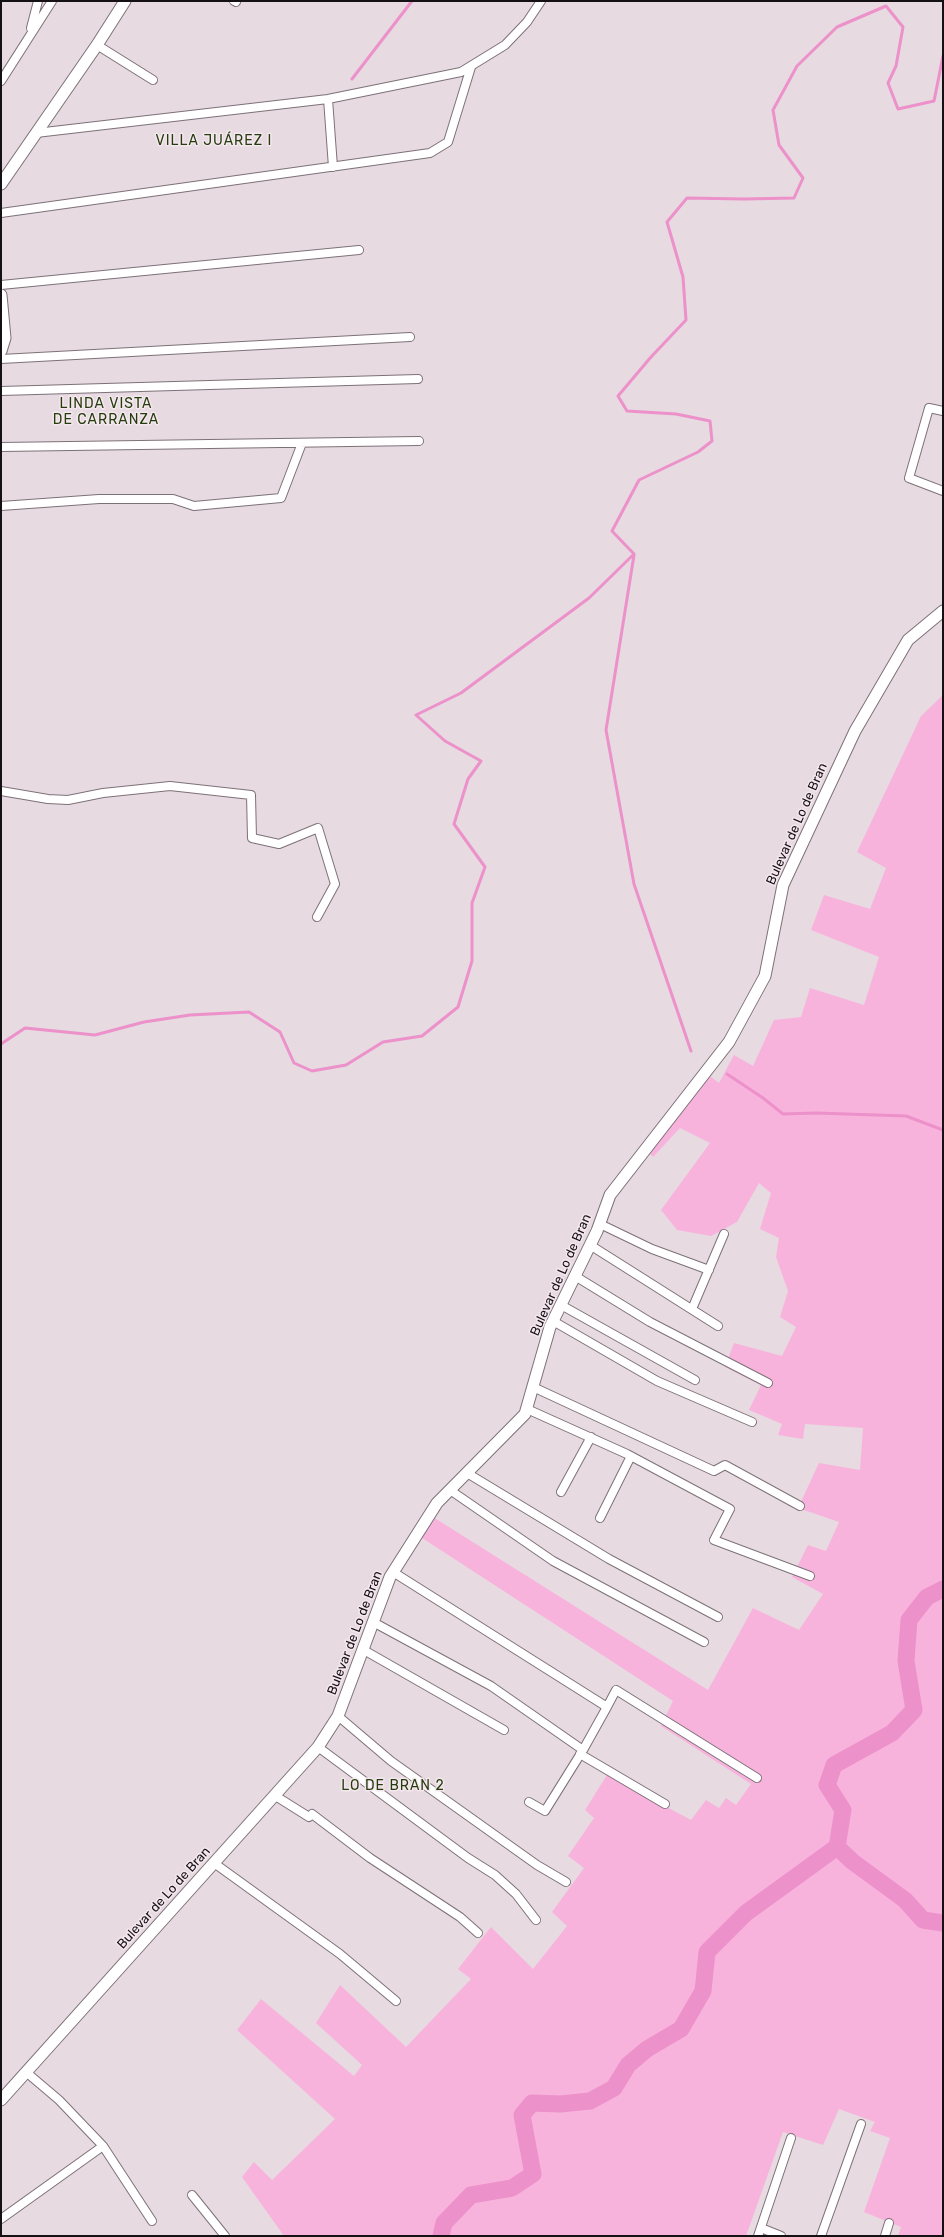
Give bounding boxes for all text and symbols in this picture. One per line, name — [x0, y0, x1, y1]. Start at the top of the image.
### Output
district label: VILLA JUÁREZ I — [156, 133, 272, 149]
district label: LINDA VISTA DE CARRANZA — [53, 396, 159, 428]
street label: Bulevar de Lo de Bran — [763, 761, 831, 887]
street label: Bulevar de Lo de Bran — [527, 1212, 595, 1338]
street label: Bulevar de Lo de Bran — [324, 1569, 386, 1697]
district label: LO DE BRAN 2 — [341, 1778, 445, 1794]
street label: Bulevar de Lo de Bran — [114, 1844, 214, 1952]

